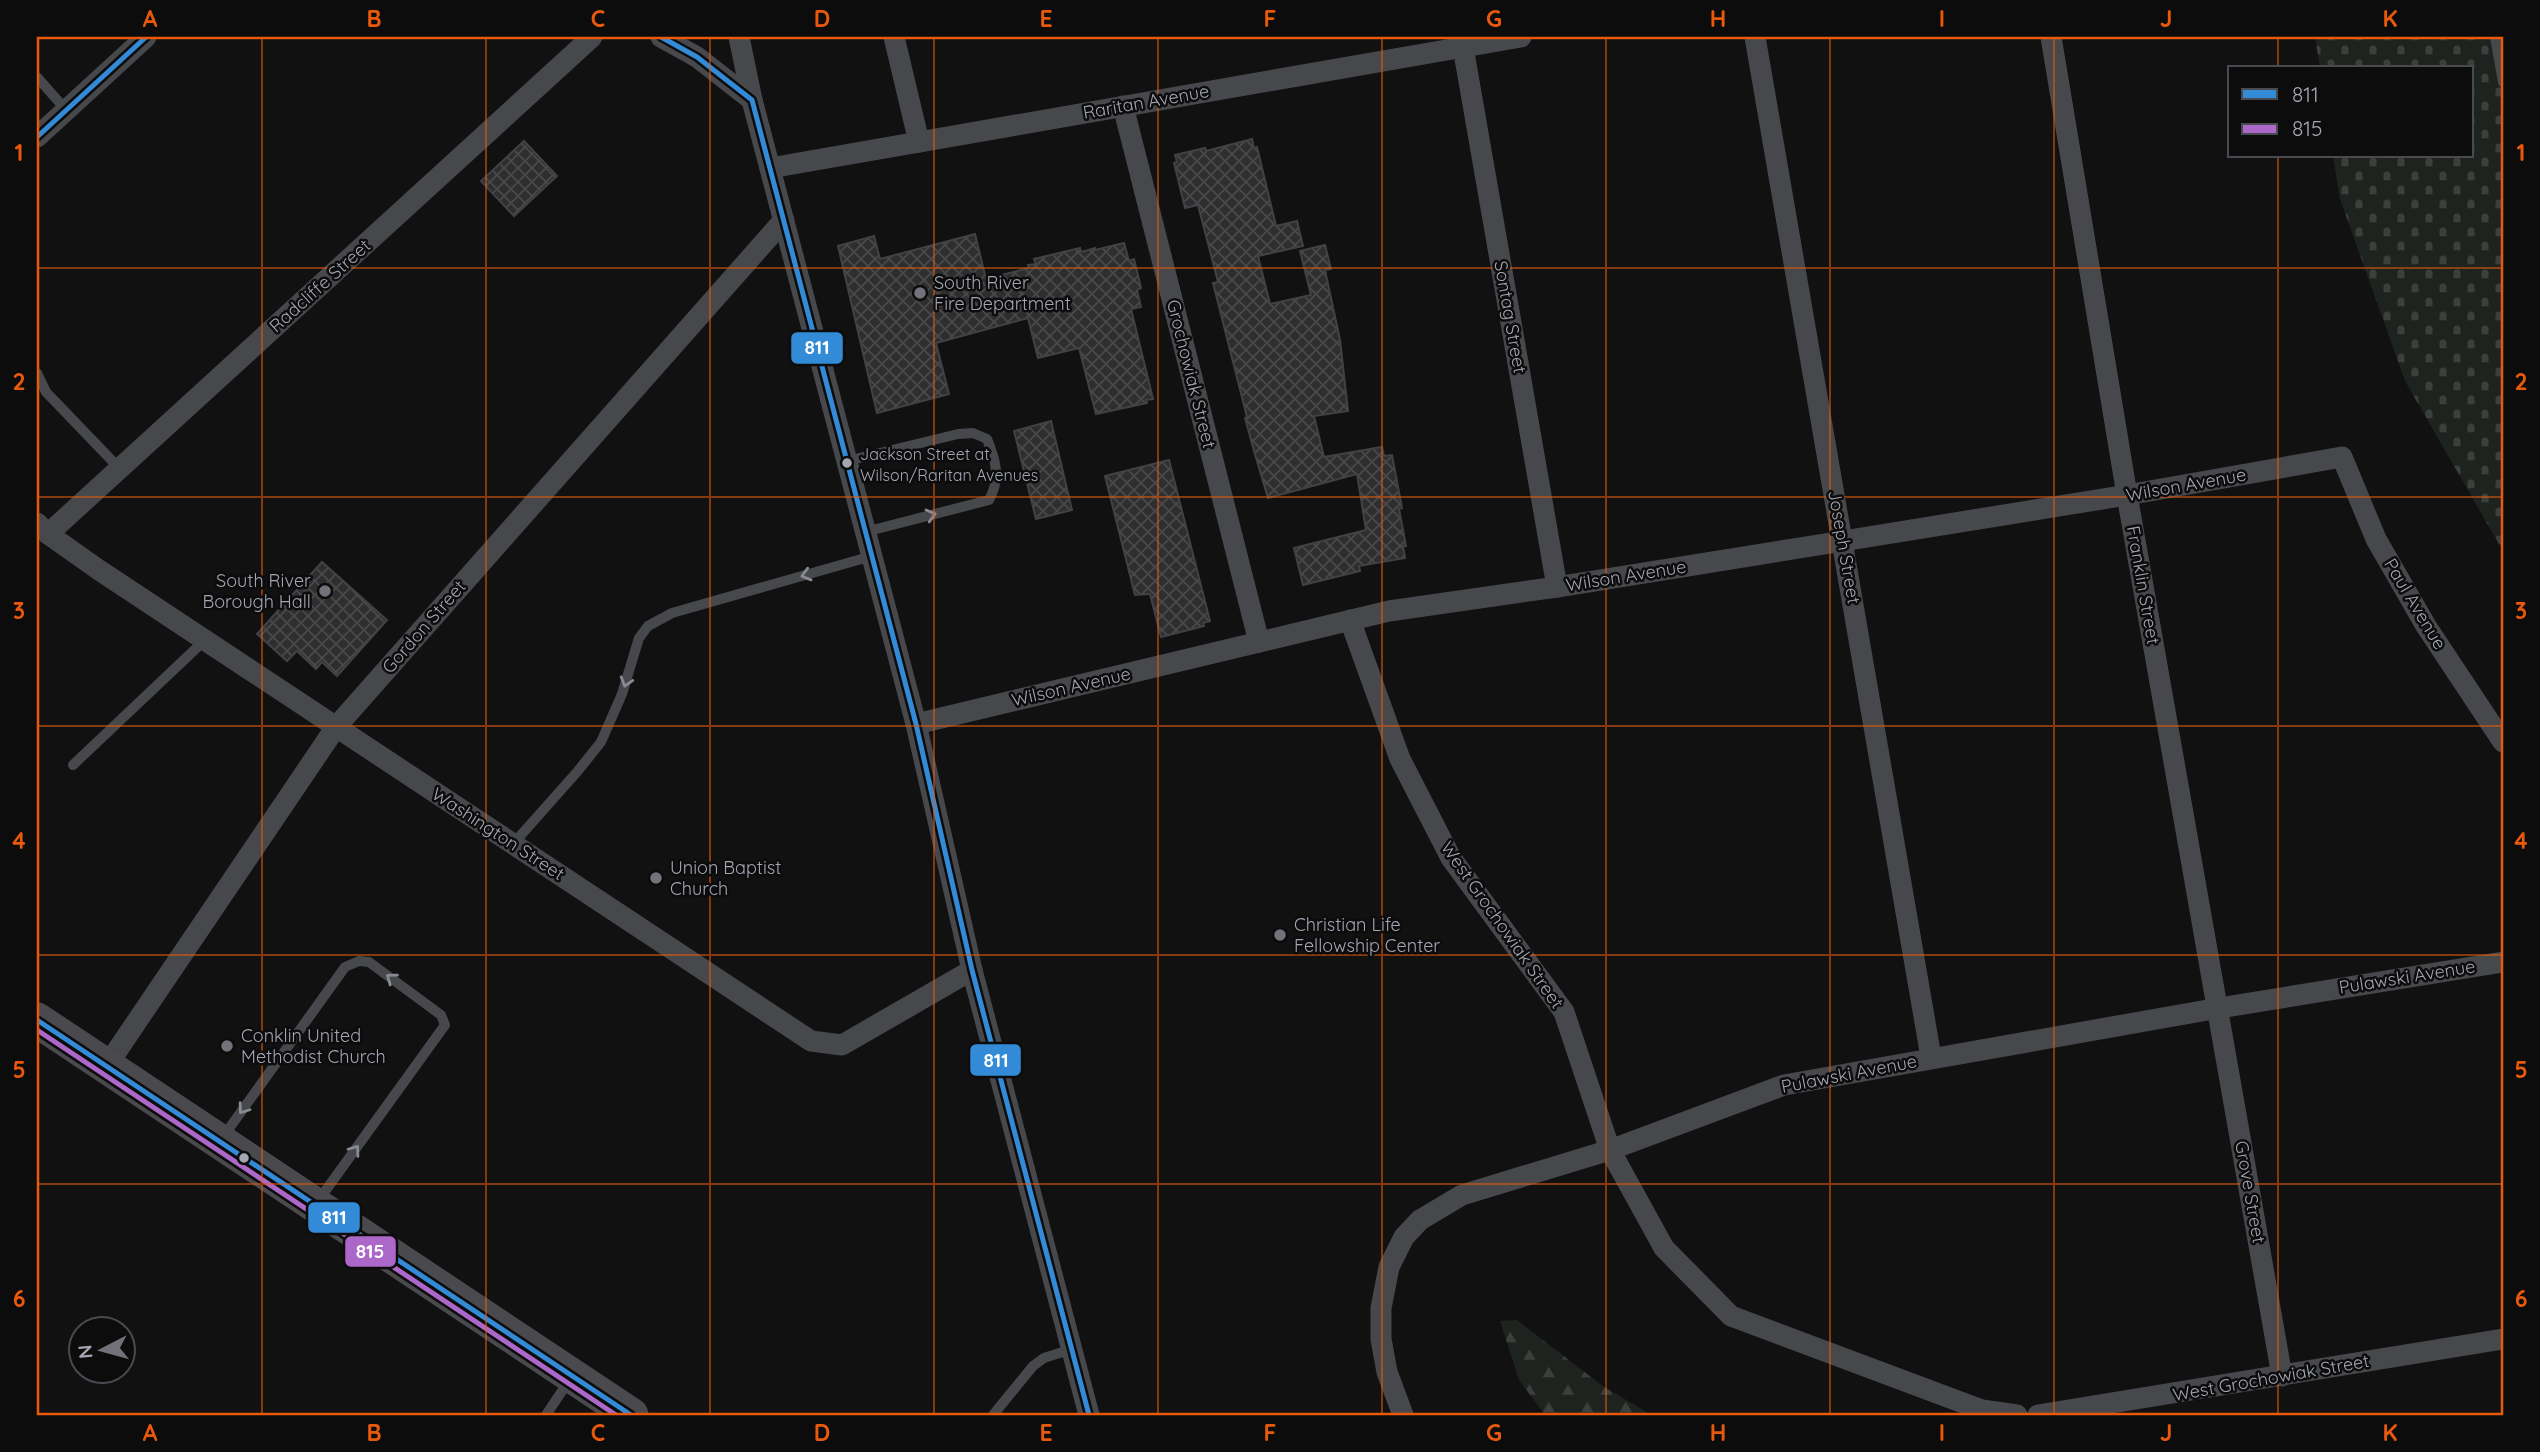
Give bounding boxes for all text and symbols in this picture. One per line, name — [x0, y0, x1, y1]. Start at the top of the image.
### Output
text: A — [143, 4, 158, 33]
text: B — [366, 4, 382, 33]
text: C — [591, 4, 605, 33]
text: D — [814, 4, 830, 33]
text: E — [1039, 4, 1053, 33]
text: F — [1264, 4, 1276, 33]
text: G — [1486, 4, 1502, 33]
text: H — [1710, 4, 1726, 33]
text: I — [1939, 4, 1945, 33]
text: J — [2160, 4, 2172, 33]
text: K — [2382, 4, 2398, 33]
legend — [2228, 66, 2474, 158]
street label: Raritan Avenue — [1081, 79, 1211, 124]
text: 811 — [2292, 81, 2319, 107]
text: 815 — [2292, 115, 2323, 141]
text: 1 — [15, 138, 23, 167]
text: 1 — [2517, 138, 2525, 167]
street label: Radcliffe Street — [264, 234, 375, 337]
street label: Sontag Street — [1489, 259, 1532, 375]
place label: South River Fire Department — [934, 271, 1071, 315]
marker: South River Fire Department — [912, 285, 928, 301]
street label: Grochowiak Street — [1162, 297, 1221, 451]
line badge: 811 — [790, 331, 844, 365]
text: 811 — [804, 335, 830, 359]
text: 2 — [12, 367, 26, 396]
text: 2 — [2514, 367, 2528, 396]
place label: Jackson Street at Wilson/Raritan Avenues — [860, 444, 1038, 485]
marker: Jackson Street at Wilson/Raritan Avenues — [840, 456, 854, 470]
street label: Wilson Avenue — [2124, 463, 2248, 506]
street label: Joseph Street — [1823, 488, 1866, 606]
one-way arrow — [925, 509, 937, 523]
street label: Franklin Street — [2122, 524, 2165, 646]
street label: Paul Avenue — [2379, 554, 2452, 653]
street label: Wilson Avenue — [1564, 555, 1688, 596]
one-way arrow — [800, 567, 812, 581]
place label: South River Borough Hall — [202, 569, 311, 613]
street label: Gordon Street — [377, 575, 470, 678]
marker: South River Borough Hall — [317, 583, 333, 599]
text: 3 — [13, 596, 25, 625]
text: 3 — [2515, 596, 2527, 625]
street label: Wilson Avenue — [1009, 662, 1133, 711]
one-way arrow — [619, 675, 634, 687]
street label: Washington Street — [428, 782, 569, 885]
text: 4 — [12, 826, 26, 855]
text: 4 — [2514, 826, 2528, 855]
street label: West Grochowiak Street — [1436, 837, 1569, 1013]
place label: Union Baptist Church — [670, 856, 781, 900]
marker: Union Baptist Church — [648, 870, 664, 886]
place label: Christian Life Fellowship Center — [1294, 913, 1440, 957]
marker: Christian Life Fellowship Center — [1272, 927, 1288, 943]
street label: Pulawski Avenue — [2337, 954, 2477, 999]
one-way arrow — [386, 974, 399, 986]
place label: Conklin United Methodist Church — [241, 1024, 386, 1068]
marker: Conklin United Methodist Church — [219, 1038, 235, 1054]
line badge: 811 — [969, 1043, 1022, 1077]
text: 811 — [983, 1048, 1009, 1072]
street label: Pulawski Avenue — [1779, 1049, 1919, 1098]
text: 5 — [12, 1055, 26, 1084]
text: 5 — [2514, 1055, 2528, 1084]
one-way arrow — [239, 1101, 251, 1114]
street label: Grove Street — [2230, 1139, 2271, 1245]
one-way arrow — [347, 1145, 359, 1158]
unlabelled marker — [237, 1151, 251, 1165]
line badge: 811 — [307, 1201, 361, 1234]
text: 811 — [321, 1205, 347, 1229]
line badge: 815 — [344, 1235, 397, 1268]
text: 815 — [356, 1239, 384, 1263]
text: 6 — [13, 1284, 25, 1313]
text: 6 — [2515, 1284, 2527, 1313]
north arrow — [66, 1316, 136, 1386]
text: N — [72, 1344, 98, 1360]
street label: West Grochowiak Street — [2171, 1349, 2371, 1406]
text: A — [143, 1418, 158, 1447]
text: B — [366, 1418, 382, 1447]
text: C — [591, 1418, 605, 1447]
text: D — [814, 1418, 830, 1447]
text: E — [1039, 1418, 1053, 1447]
text: F — [1264, 1418, 1276, 1447]
text: G — [1486, 1418, 1502, 1447]
text: H — [1710, 1418, 1726, 1447]
text: I — [1939, 1418, 1945, 1447]
text: J — [2160, 1418, 2172, 1447]
text: K — [2382, 1418, 2398, 1447]

